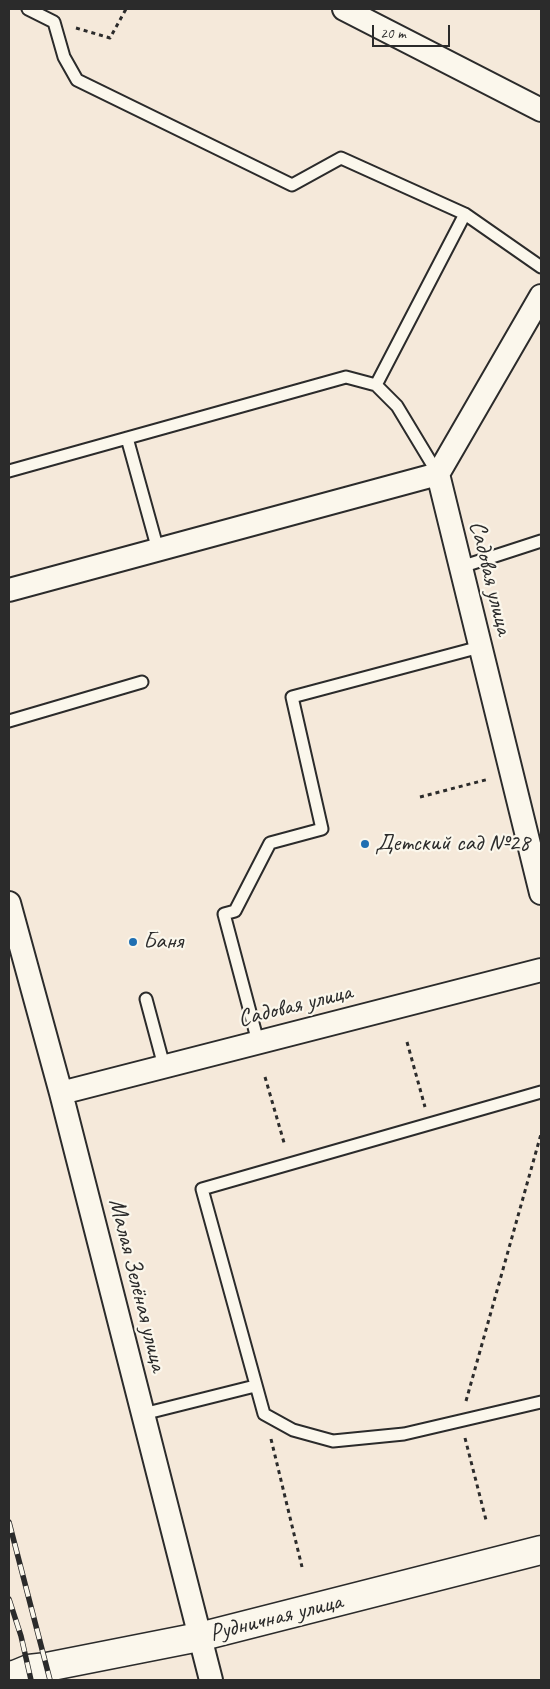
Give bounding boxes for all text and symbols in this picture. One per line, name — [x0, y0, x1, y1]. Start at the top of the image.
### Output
scale bar — [375, 15, 452, 47]
text: 20 m — [380, 24, 406, 43]
street label: Садовая улица — [462, 518, 518, 638]
place label: Детский сад №28 — [375, 830, 530, 858]
marker: Детский сад №28 — [359, 838, 371, 850]
place label: Баня — [143, 928, 183, 956]
marker: Баня — [127, 936, 139, 948]
street label: Садовая улица — [235, 978, 355, 1034]
street label: Малая Зелёная улица — [102, 1195, 172, 1375]
street label: Рудничная улица — [207, 1588, 345, 1648]

